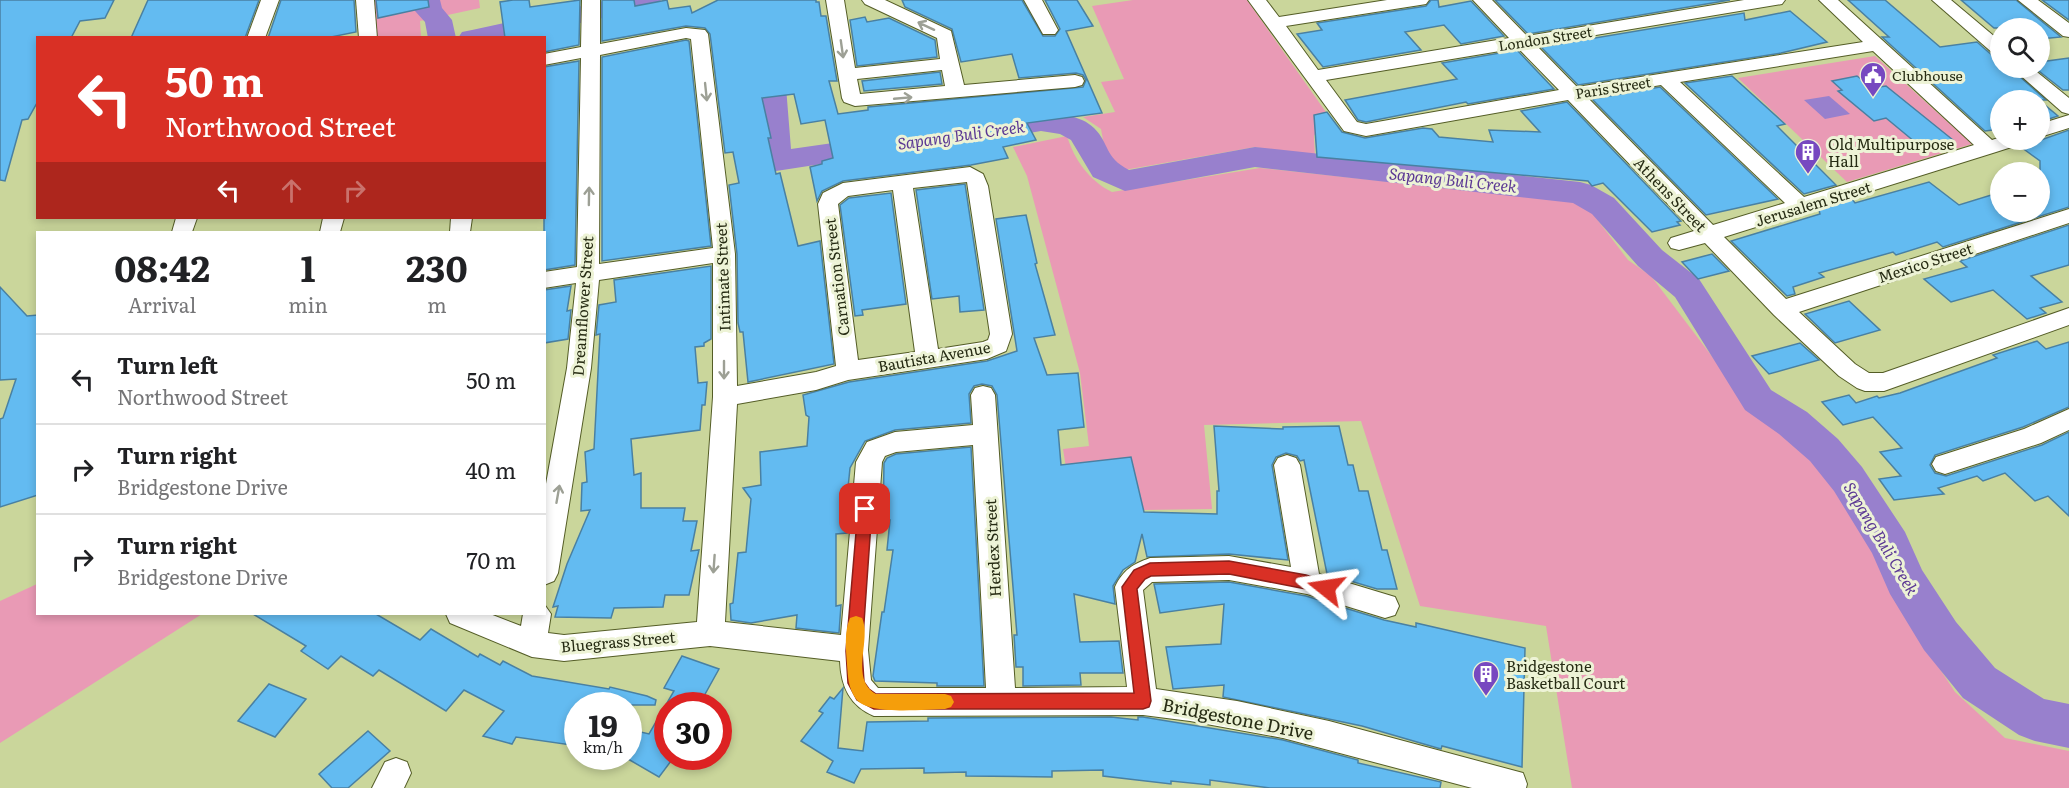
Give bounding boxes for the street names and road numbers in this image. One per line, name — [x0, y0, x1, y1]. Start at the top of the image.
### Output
street label: London Street — [1497, 21, 1594, 55]
street label: Paris Street — [1574, 71, 1653, 103]
street label: Athens Street — [1629, 151, 1713, 237]
street label: Jerusalem Street — [1752, 174, 1874, 232]
street label: Carnation Street — [817, 217, 855, 337]
street label: Intimate Street — [709, 222, 735, 332]
street label: Dreamflower Street — [566, 235, 598, 377]
street label: Mexico Street — [1875, 236, 1975, 288]
street label: Bautista Avenue — [876, 335, 992, 377]
street label: Herdex Street — [978, 498, 1006, 598]
street label: Bluegrass Street — [560, 625, 676, 657]
street label: Bridgestone Drive — [1160, 690, 1316, 746]

